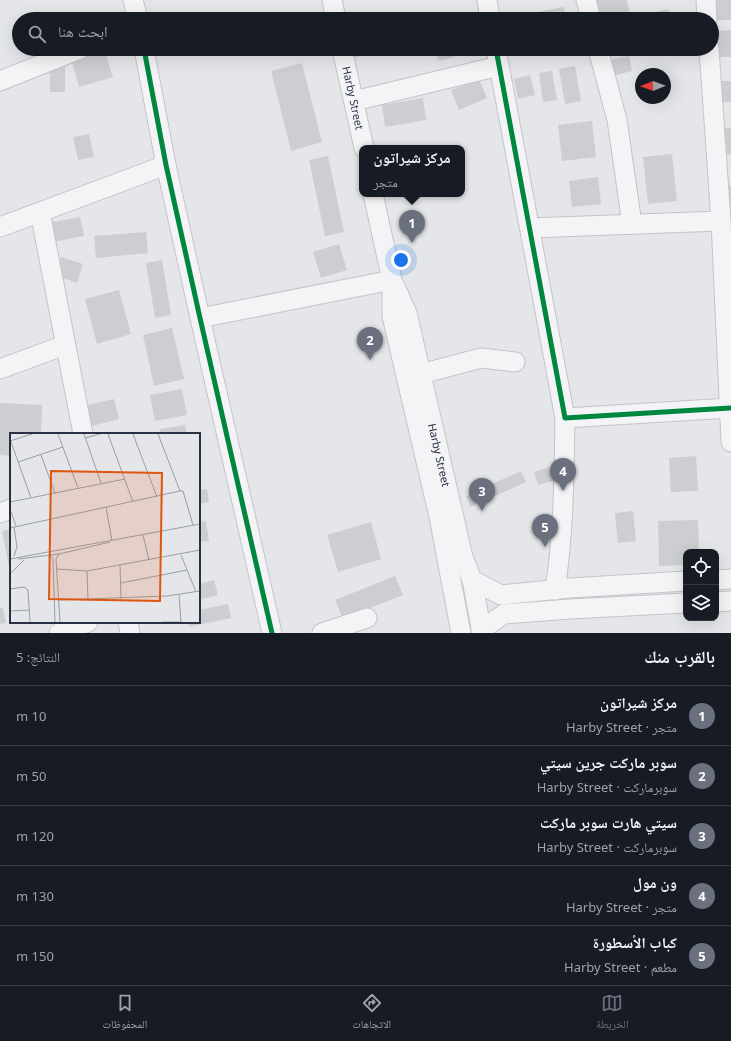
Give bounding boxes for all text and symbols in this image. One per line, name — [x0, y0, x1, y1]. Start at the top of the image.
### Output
search box — [12, 12, 719, 56]
text: ابحث هنا — [58, 21, 108, 41]
icon: search — [26, 23, 48, 45]
street label: Harby Street — [339, 65, 368, 131]
north arrow — [635, 68, 671, 104]
popup — [359, 145, 465, 197]
text: مركز شيراتون — [373, 147, 451, 167]
text: متجر — [373, 173, 398, 191]
pin: 1 — [399, 210, 425, 243]
your location — [391, 250, 411, 270]
pin: 2 — [357, 327, 383, 360]
street label: Harby Street — [425, 422, 454, 488]
inset map — [10, 433, 200, 623]
pin: 4 — [550, 458, 576, 491]
pin: 3 — [469, 478, 495, 511]
pin: 5 — [532, 514, 558, 547]
map controls — [683, 549, 719, 621]
button: locate — [683, 549, 719, 585]
button: layers — [683, 585, 719, 621]
text: بالقرب منك — [644, 645, 715, 668]
text: النتائج: 5 — [16, 648, 60, 666]
text: مركز شيراتون — [600, 692, 677, 712]
text: 10 m — [16, 707, 46, 725]
text: 1 — [698, 707, 706, 725]
text: متجر · Harby Street — [566, 718, 677, 736]
text: سوبر ماركت جرين سيتي — [540, 752, 677, 772]
text: 50 m — [16, 767, 46, 785]
text: 2 — [698, 767, 706, 785]
text: سوبرماركت · Harby Street — [537, 778, 677, 796]
text: سيتي هارت سوبر ماركت — [540, 812, 677, 832]
text: 120 m — [16, 827, 54, 845]
text: 3 — [698, 827, 706, 845]
text: سوبرماركت · Harby Street — [537, 838, 677, 856]
text: ون مول — [633, 872, 677, 892]
text: 130 m — [16, 887, 54, 905]
text: 4 — [698, 887, 706, 905]
text: متجر · Harby Street — [566, 898, 677, 916]
text: كباب الأسطورة — [593, 932, 677, 952]
text: 150 m — [16, 947, 54, 965]
text: 5 — [698, 947, 706, 965]
text: مطعم · Harby Street — [564, 958, 677, 976]
tab: المحفوظات — [102, 992, 147, 1035]
tab: الاتجاهات — [352, 992, 391, 1035]
tab: الخريطة — [596, 992, 629, 1035]

